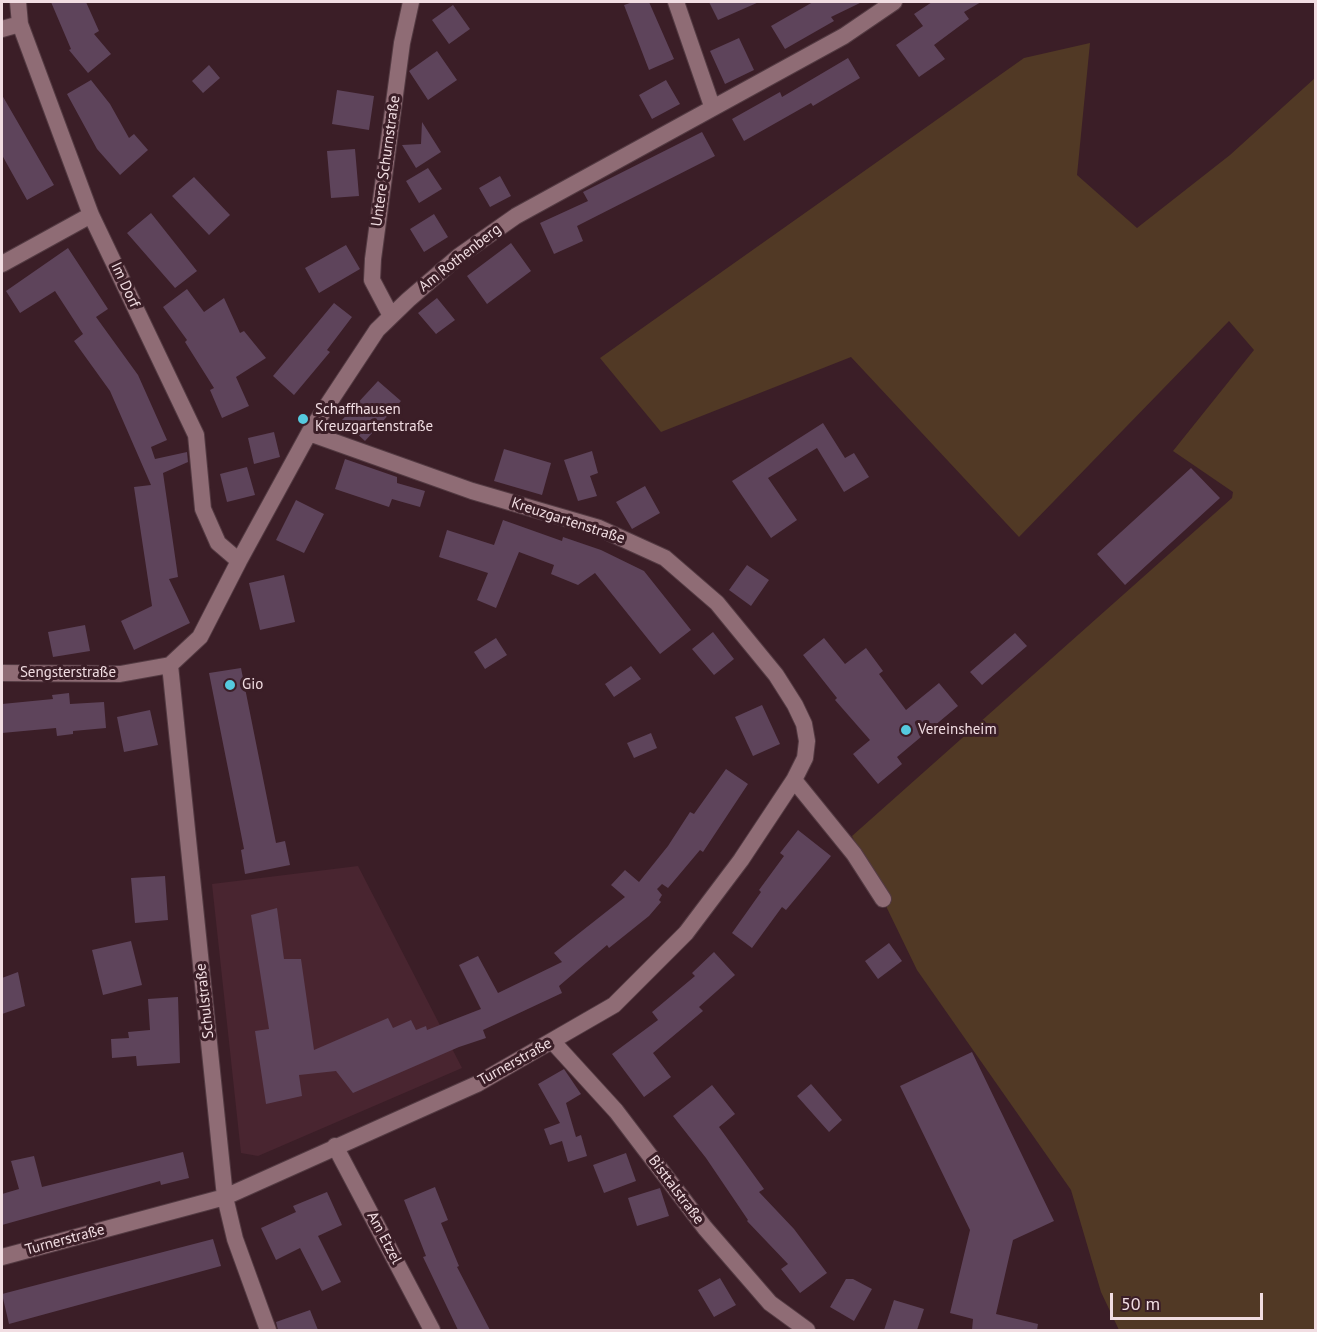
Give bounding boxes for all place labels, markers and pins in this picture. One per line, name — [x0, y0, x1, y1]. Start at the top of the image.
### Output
place label: Schaffhausen Kreuzgartenstraße — [315, 401, 433, 436]
marker: Schaffhausen Kreuzgartenstraße — [296, 412, 310, 426]
place label: Gio — [242, 676, 263, 694]
marker: Gio — [223, 678, 237, 692]
place label: Vereinsheim — [918, 721, 997, 739]
marker: Vereinsheim — [899, 723, 913, 737]

